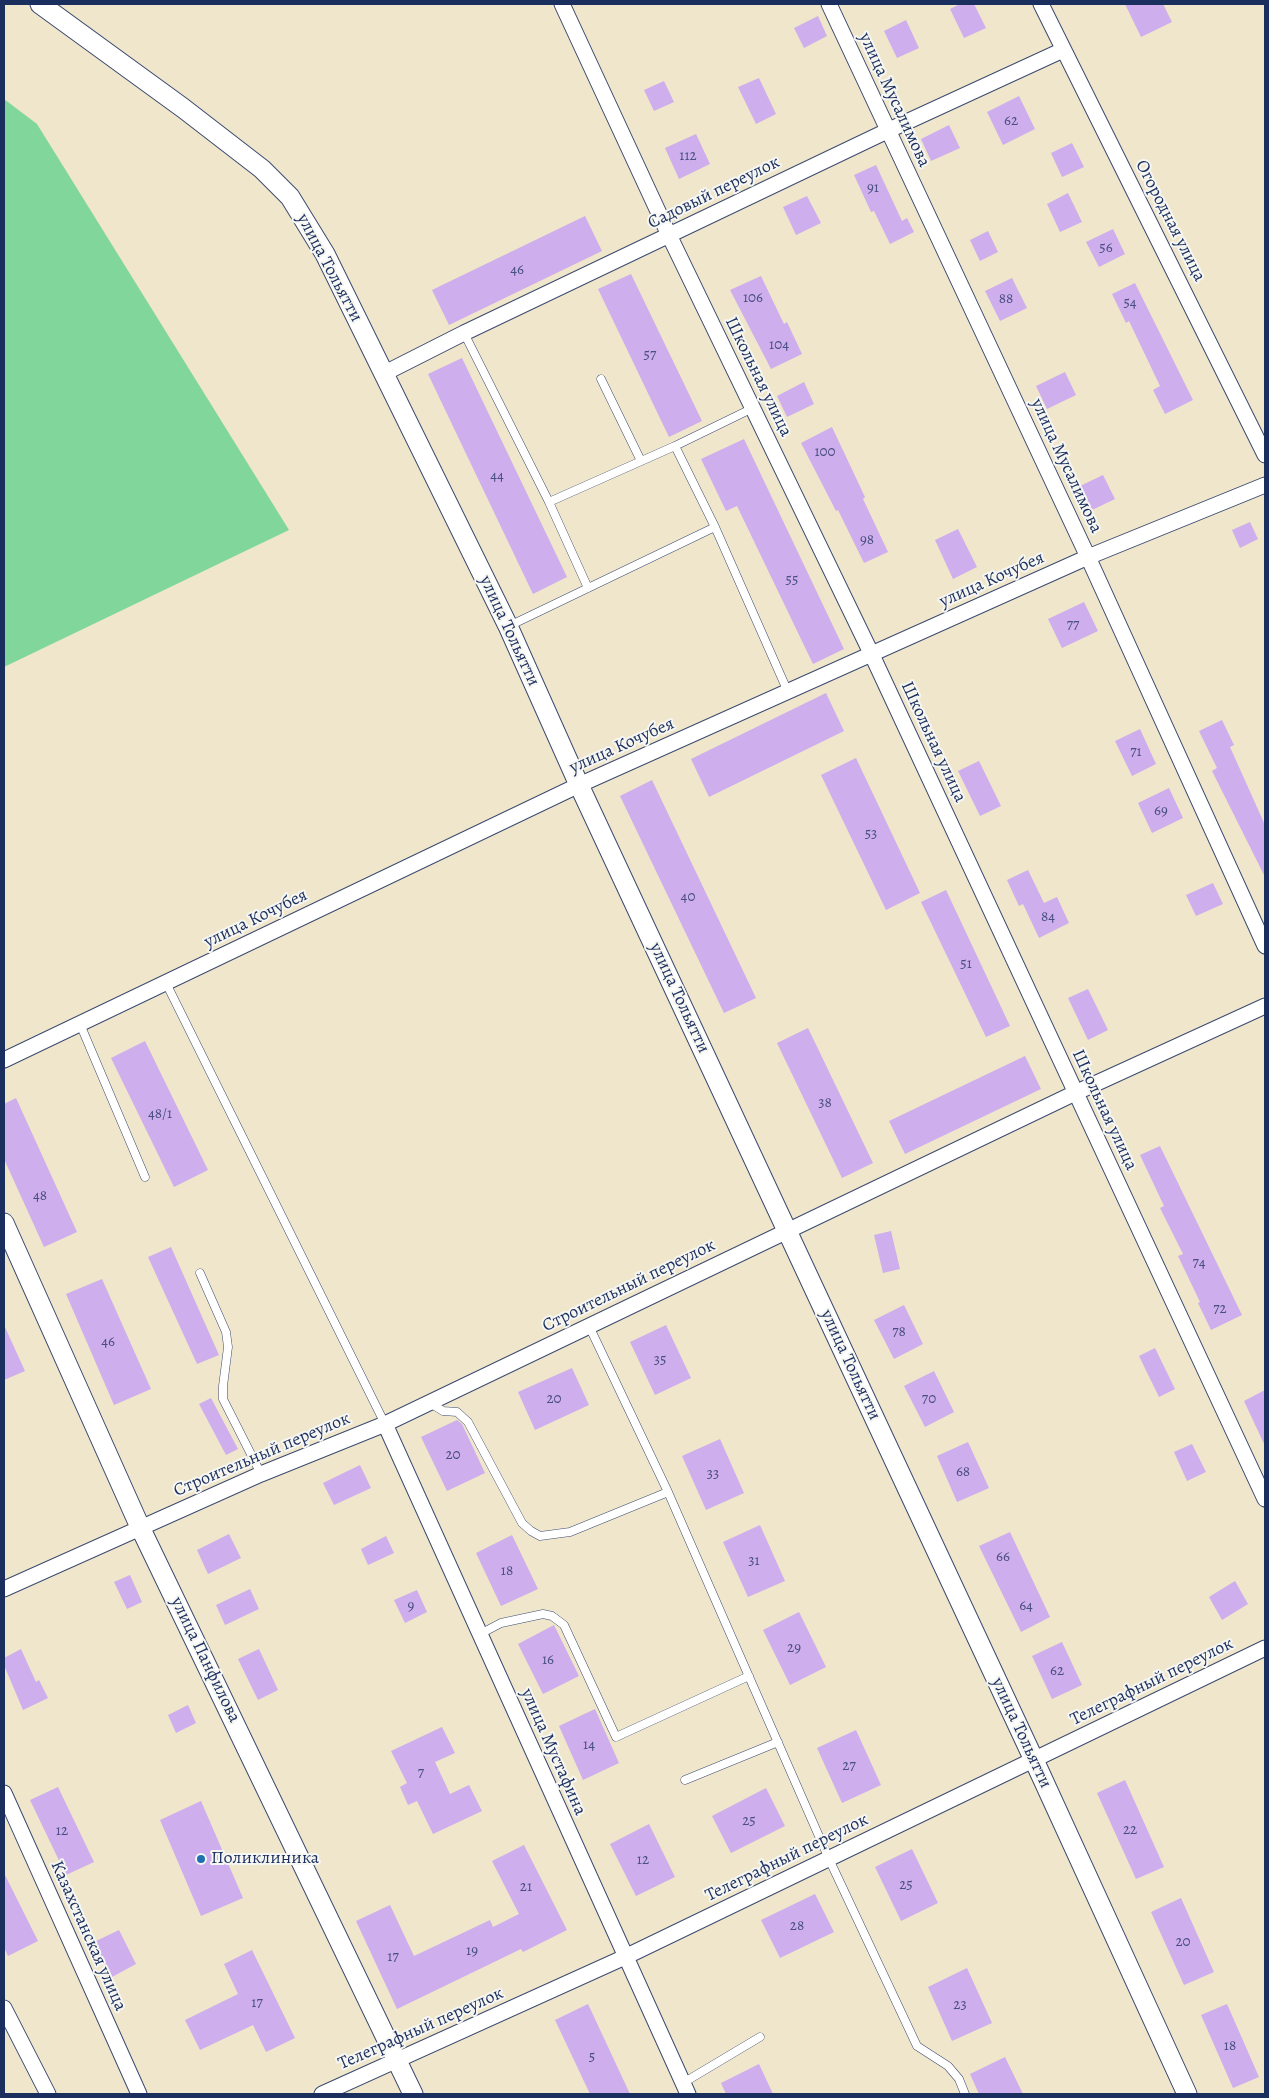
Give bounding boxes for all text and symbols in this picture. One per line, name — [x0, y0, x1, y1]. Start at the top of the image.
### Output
street label: улица Мусалимова — [853, 29, 935, 171]
house number: 62 — [1004, 112, 1018, 130]
house number: 112 — [679, 147, 697, 165]
street label: Садовый переулок — [645, 152, 783, 234]
street label: Огородная улица — [1130, 157, 1210, 285]
house number: 91 — [867, 179, 879, 197]
street label: улица Тольятти — [291, 210, 367, 326]
house number: 56 — [1099, 239, 1113, 257]
house number: 46 — [510, 261, 524, 279]
house number: 106 — [743, 289, 763, 307]
house number: 88 — [999, 290, 1013, 308]
house number: 54 — [1123, 294, 1137, 312]
street label: Школьная улица — [720, 313, 796, 441]
house number: 104 — [769, 336, 789, 354]
house number: 57 — [644, 346, 656, 364]
street label: улица Мусалимова — [1025, 395, 1107, 537]
house number: 100 — [814, 443, 836, 461]
house number: 44 — [490, 467, 504, 485]
house number: 98 — [860, 531, 874, 549]
street label: улица Кочубея — [936, 547, 1048, 613]
house number: 55 — [786, 571, 798, 589]
street label: улица Тольятти — [474, 572, 544, 690]
house number: 77 — [1067, 616, 1079, 634]
street label: Школьная улица — [896, 678, 970, 806]
street label: улица Кочубея — [566, 713, 678, 779]
house number: 71 — [1130, 743, 1142, 761]
house number: 69 — [1154, 802, 1168, 820]
house number: 53 — [865, 825, 877, 843]
street label: улица Кочубея — [201, 885, 311, 953]
house number: 40 — [681, 888, 695, 906]
house number: 84 — [1041, 908, 1055, 926]
street label: улица Тольятти — [644, 939, 714, 1057]
house number: 51 — [960, 955, 972, 973]
street label: Школьная улица — [1067, 1046, 1141, 1174]
house number: 38 — [818, 1094, 832, 1112]
house number: 48/1 — [148, 1105, 172, 1123]
house number: 48 — [33, 1187, 47, 1205]
street label: Строительный переулок — [539, 1235, 719, 1337]
house number: 74 — [1192, 1254, 1206, 1272]
house number: 72 — [1213, 1300, 1227, 1318]
street label: улица Тольятти — [815, 1306, 885, 1424]
house number: 78 — [892, 1323, 906, 1341]
house number: 46 — [101, 1333, 115, 1351]
house number: 35 — [654, 1351, 666, 1369]
house number: 20 — [546, 1390, 562, 1408]
house number: 70 — [922, 1390, 936, 1408]
street label: Строительный переулок — [170, 1408, 354, 1502]
house number: 20 — [445, 1446, 461, 1464]
house number: 68 — [956, 1463, 970, 1481]
house number: 33 — [707, 1465, 719, 1483]
house number: 66 — [996, 1548, 1010, 1566]
house number: 31 — [748, 1552, 760, 1570]
house number: 18 — [501, 1562, 513, 1580]
street label: улица Панфилова — [165, 1594, 245, 1726]
house number: 9 — [408, 1597, 414, 1615]
house number: 64 — [1019, 1597, 1033, 1615]
street label: Телеграфный переулок — [1067, 1633, 1237, 1731]
house number: 29 — [787, 1639, 801, 1657]
house number: 16 — [542, 1651, 554, 1669]
house number: 62 — [1050, 1662, 1064, 1680]
street label: улица Тольятти — [986, 1674, 1056, 1792]
street label: улица Мустафина — [515, 1685, 591, 1819]
house number: 14 — [583, 1736, 595, 1754]
house number: 27 — [842, 1757, 856, 1775]
house number: 7 — [418, 1764, 424, 1782]
street label: Телеграфный переулок — [702, 1809, 872, 1907]
house number: 25 — [742, 1812, 756, 1830]
house number: 22 — [1123, 1821, 1137, 1839]
house number: 12 — [56, 1822, 68, 1840]
place label: Поликлиника — [211, 1848, 319, 1870]
house number: 12 — [637, 1851, 649, 1869]
marker: Поликлиника — [195, 1853, 207, 1865]
street label: Казахстанская улица — [45, 1858, 131, 2014]
house number: 25 — [899, 1876, 913, 1894]
house number: 21 — [520, 1878, 532, 1896]
house number: 28 — [790, 1917, 804, 1935]
house number: 20 — [1175, 1933, 1191, 1951]
house number: 19 — [466, 1942, 478, 1960]
house number: 17 — [387, 1948, 399, 1966]
street label: Телеграфный переулок — [335, 1983, 507, 2075]
house number: 17 — [251, 1994, 263, 2012]
house number: 23 — [953, 1996, 967, 2014]
house number: 18 — [1224, 2037, 1236, 2055]
house number: 5 — [589, 2048, 595, 2066]

